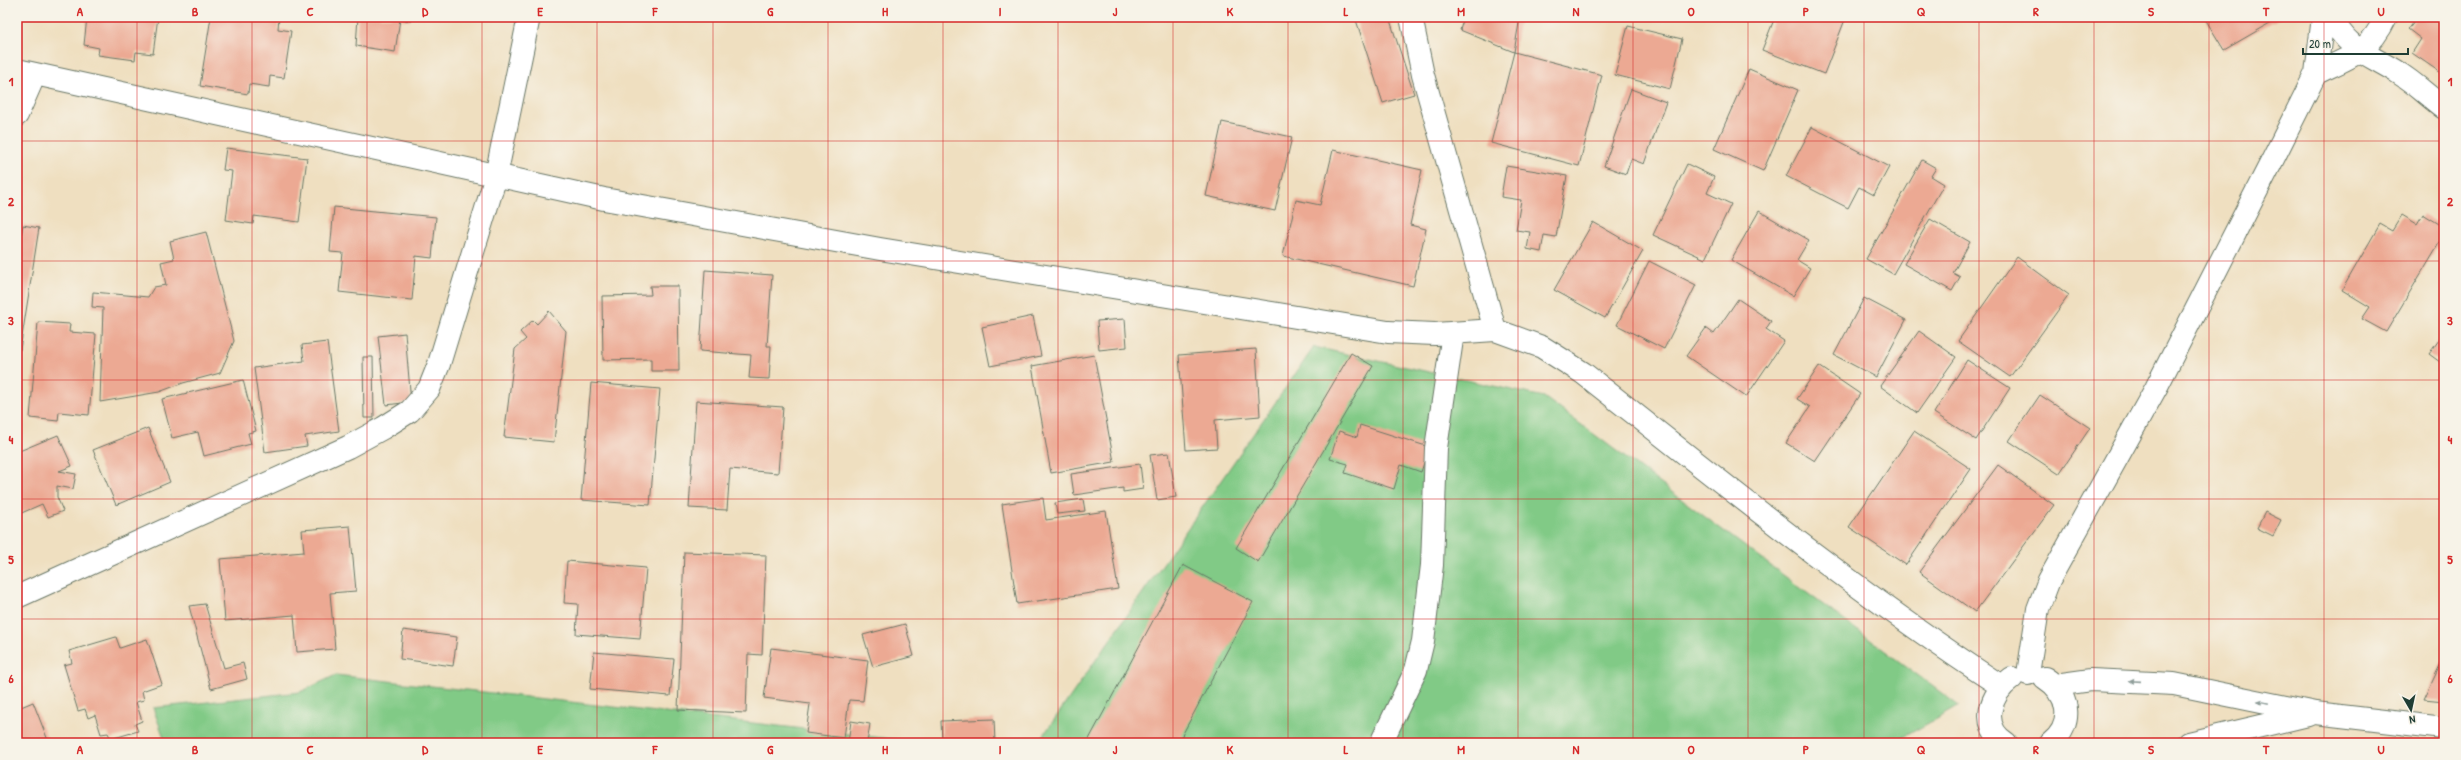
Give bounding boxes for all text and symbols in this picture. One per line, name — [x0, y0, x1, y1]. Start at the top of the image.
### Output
text: A — [77, 2, 84, 20]
text: B — [192, 2, 199, 20]
text: C — [306, 2, 314, 20]
text: D — [422, 2, 429, 20]
text: E — [537, 2, 543, 20]
text: F — [652, 2, 659, 20]
text: G — [767, 2, 774, 20]
text: H — [882, 2, 888, 20]
text: I — [998, 2, 1002, 20]
text: J — [1113, 2, 1118, 20]
text: K — [1227, 2, 1234, 20]
text: L — [1344, 2, 1349, 20]
text: M — [1457, 2, 1465, 20]
text: N — [1573, 2, 1580, 20]
text: O — [1687, 2, 1695, 20]
text: P — [1803, 2, 1809, 20]
text: Q — [1917, 2, 1926, 20]
text: R — [2033, 2, 2039, 20]
text: S — [2148, 2, 2154, 20]
text: T — [2262, 2, 2270, 20]
text: U — [2377, 2, 2385, 20]
scale bar — [2303, 30, 2408, 56]
text: 20 m — [2309, 35, 2331, 52]
text: 1 — [9, 72, 14, 90]
text: 1 — [2448, 72, 2453, 90]
text: 2 — [8, 192, 15, 210]
text: 2 — [2447, 192, 2454, 210]
text: 3 — [8, 311, 14, 329]
text: 3 — [2447, 311, 2453, 329]
text: 4 — [9, 430, 14, 448]
text: 4 — [2448, 430, 2453, 448]
text: 5 — [8, 550, 14, 568]
text: 5 — [2447, 550, 2453, 568]
text: 6 — [8, 669, 14, 687]
text: 6 — [2447, 669, 2453, 687]
one-way arrow — [2129, 677, 2141, 684]
north arrow — [2391, 690, 2431, 730]
one-way arrow — [2257, 699, 2269, 705]
text: N — [2408, 713, 2417, 727]
text: A — [77, 740, 84, 758]
text: B — [192, 740, 199, 758]
text: C — [306, 740, 314, 758]
text: D — [422, 740, 429, 758]
text: E — [537, 740, 543, 758]
text: F — [652, 740, 659, 758]
text: G — [767, 740, 774, 758]
text: H — [882, 740, 888, 758]
text: I — [998, 740, 1002, 758]
text: J — [1113, 740, 1118, 758]
text: K — [1227, 740, 1234, 758]
text: L — [1344, 740, 1349, 758]
text: M — [1457, 740, 1465, 758]
text: N — [1573, 740, 1580, 758]
text: O — [1687, 740, 1695, 758]
text: P — [1803, 740, 1809, 758]
text: Q — [1917, 740, 1926, 758]
text: R — [2033, 740, 2039, 758]
text: S — [2148, 740, 2154, 758]
text: T — [2262, 740, 2270, 758]
text: U — [2377, 740, 2385, 758]

